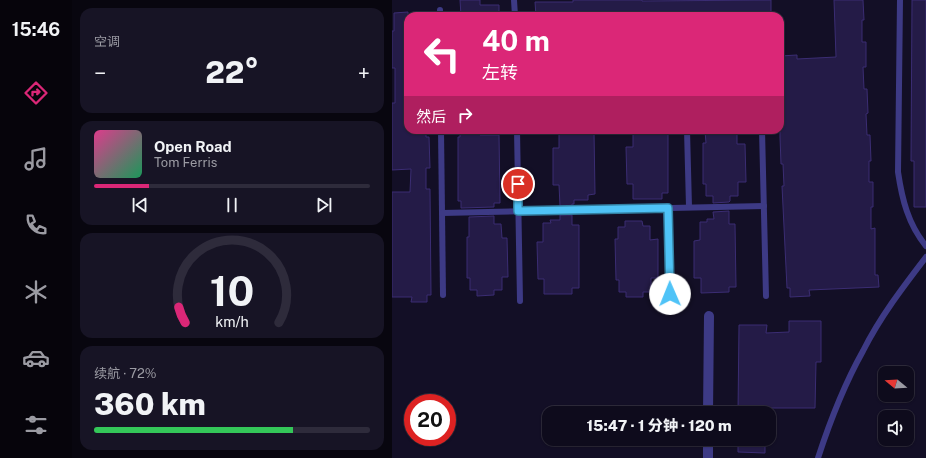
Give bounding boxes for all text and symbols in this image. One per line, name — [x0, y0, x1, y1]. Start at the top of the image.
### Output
text: 15:46 — [12, 19, 60, 40]
text: 40 m — [482, 24, 550, 57]
icon: left — [416, 28, 468, 80]
text: 空调 — [94, 34, 120, 49]
text: 22° — [205, 54, 259, 90]
text: − — [94, 60, 106, 86]
text: + — [358, 60, 370, 86]
text: 左转 — [482, 62, 518, 83]
icon: directions — [22, 79, 50, 107]
icon: right — [454, 104, 476, 126]
text: 然后 — [416, 108, 446, 125]
text: Open Road — [154, 138, 232, 155]
icon: music — [22, 145, 50, 173]
text: Tom Ferris — [154, 155, 217, 170]
pin — [501, 167, 535, 201]
icon: arrive — [507, 173, 529, 195]
icon: previous — [129, 194, 151, 216]
icon: pause — [221, 194, 243, 216]
icon: next — [313, 194, 335, 216]
icon: phone — [22, 211, 50, 239]
text: 10 — [210, 266, 254, 315]
position arrow — [649, 273, 691, 315]
icon: climate — [22, 278, 50, 306]
text: km/h — [215, 313, 249, 330]
icon: car — [22, 344, 50, 372]
text: 续航 · 72% — [94, 366, 157, 381]
north arrow — [878, 366, 914, 402]
map controls — [878, 366, 914, 446]
text: 360 km — [94, 386, 206, 422]
speed limit sign: 20 — [404, 394, 456, 446]
button: sound — [878, 410, 914, 446]
icon: filters — [22, 411, 50, 439]
text: 15:47 · 1 分钟 · 120 m — [586, 417, 732, 434]

